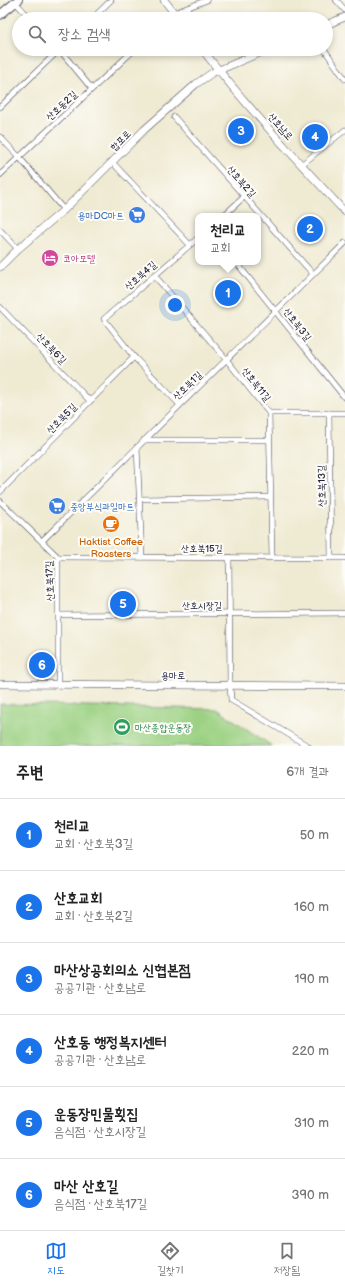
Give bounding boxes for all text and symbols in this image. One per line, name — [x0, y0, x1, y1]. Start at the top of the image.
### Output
search box — [12, 12, 333, 56]
icon: search — [26, 23, 48, 45]
text: 장소 검색 — [58, 25, 110, 44]
street label: 산호동2길 — [44, 88, 80, 123]
street label: 산호남로 — [265, 111, 295, 143]
pin: 3 — [228, 116, 254, 146]
pin: 4 — [302, 122, 328, 152]
street label: 합포로 — [108, 128, 133, 153]
street label: 산호북2길 — [224, 163, 258, 200]
supermarket icon: 용마DC마트 — [127, 205, 147, 225]
place label: 용마DC마트 — [78, 210, 124, 222]
popup — [195, 213, 261, 265]
pin: 2 — [297, 214, 323, 244]
text: 천리교 — [210, 221, 246, 240]
text: 교회 — [210, 240, 231, 256]
hotel icon: 코아모텔 — [40, 248, 60, 268]
place label: 코아모텔 — [63, 253, 95, 265]
street label: 산호북4길 — [122, 259, 159, 293]
pin: 1 — [215, 278, 241, 308]
your location — [165, 295, 185, 315]
street label: 산호북3길 — [281, 306, 314, 343]
street label: 산호북6길 — [34, 331, 69, 367]
street label: 산호북11길 — [239, 365, 273, 404]
street label: 산호북1길 — [171, 369, 205, 403]
street label: 산호북5길 — [44, 401, 79, 436]
street label: 산호북13길 — [316, 465, 328, 507]
supermarket icon: 중앙부식과일마트 — [47, 496, 67, 516]
place label: 중앙부식과일마트 — [70, 501, 134, 513]
cafe icon: Haktist Coffee Roasters — [101, 514, 121, 534]
place label: Haktist Coffee Roasters — [79, 536, 143, 560]
street label: 산호북15길 — [181, 543, 223, 555]
street label: 산호북17길 — [43, 560, 57, 602]
pin: 5 — [110, 589, 136, 619]
street label: 산호시장길 — [182, 600, 222, 612]
pin: 6 — [29, 650, 55, 680]
street label: 용마로 — [161, 670, 185, 682]
sports icon: 마산종합운동장 — [112, 717, 132, 737]
place label: 마산종합운동장 — [135, 722, 191, 734]
text: 주변 — [16, 763, 43, 783]
text: 6개 결과 — [286, 764, 329, 780]
text: 천리교 — [54, 817, 90, 836]
text: 1 — [26, 827, 32, 843]
text: 50 m — [300, 827, 329, 843]
text: 교회 · 산호북3길 — [54, 836, 133, 852]
text: 산호교회 — [54, 889, 102, 908]
text: 2 — [25, 899, 33, 915]
text: 160 m — [294, 899, 329, 915]
text: 교회 · 산호북2길 — [54, 908, 133, 924]
text: 마산상공회의소 신협본점 — [54, 961, 191, 980]
text: 3 — [25, 971, 33, 987]
text: 190 m — [295, 971, 329, 987]
text: 공공기관 · 산호남로 — [54, 980, 146, 996]
text: 산호동 행정복지센터 — [54, 1033, 167, 1052]
text: 4 — [25, 1043, 33, 1059]
text: 220 m — [292, 1043, 329, 1059]
text: 공공기관 · 산호남로 — [54, 1052, 146, 1068]
text: 운동장민물횟집 — [54, 1105, 139, 1124]
text: 5 — [25, 1115, 33, 1131]
text: 310 m — [294, 1115, 329, 1131]
text: 음식점 · 산호시장길 — [54, 1124, 146, 1140]
text: 마산 산호길 — [54, 1177, 118, 1196]
text: 6 — [25, 1187, 33, 1203]
text: 390 m — [292, 1187, 329, 1203]
text: 음식점 · 산호북17길 — [54, 1196, 147, 1212]
tab: 지도 — [45, 1240, 67, 1278]
tab: 길찾기 — [157, 1240, 183, 1278]
tab: 저장됨 — [273, 1240, 300, 1278]

